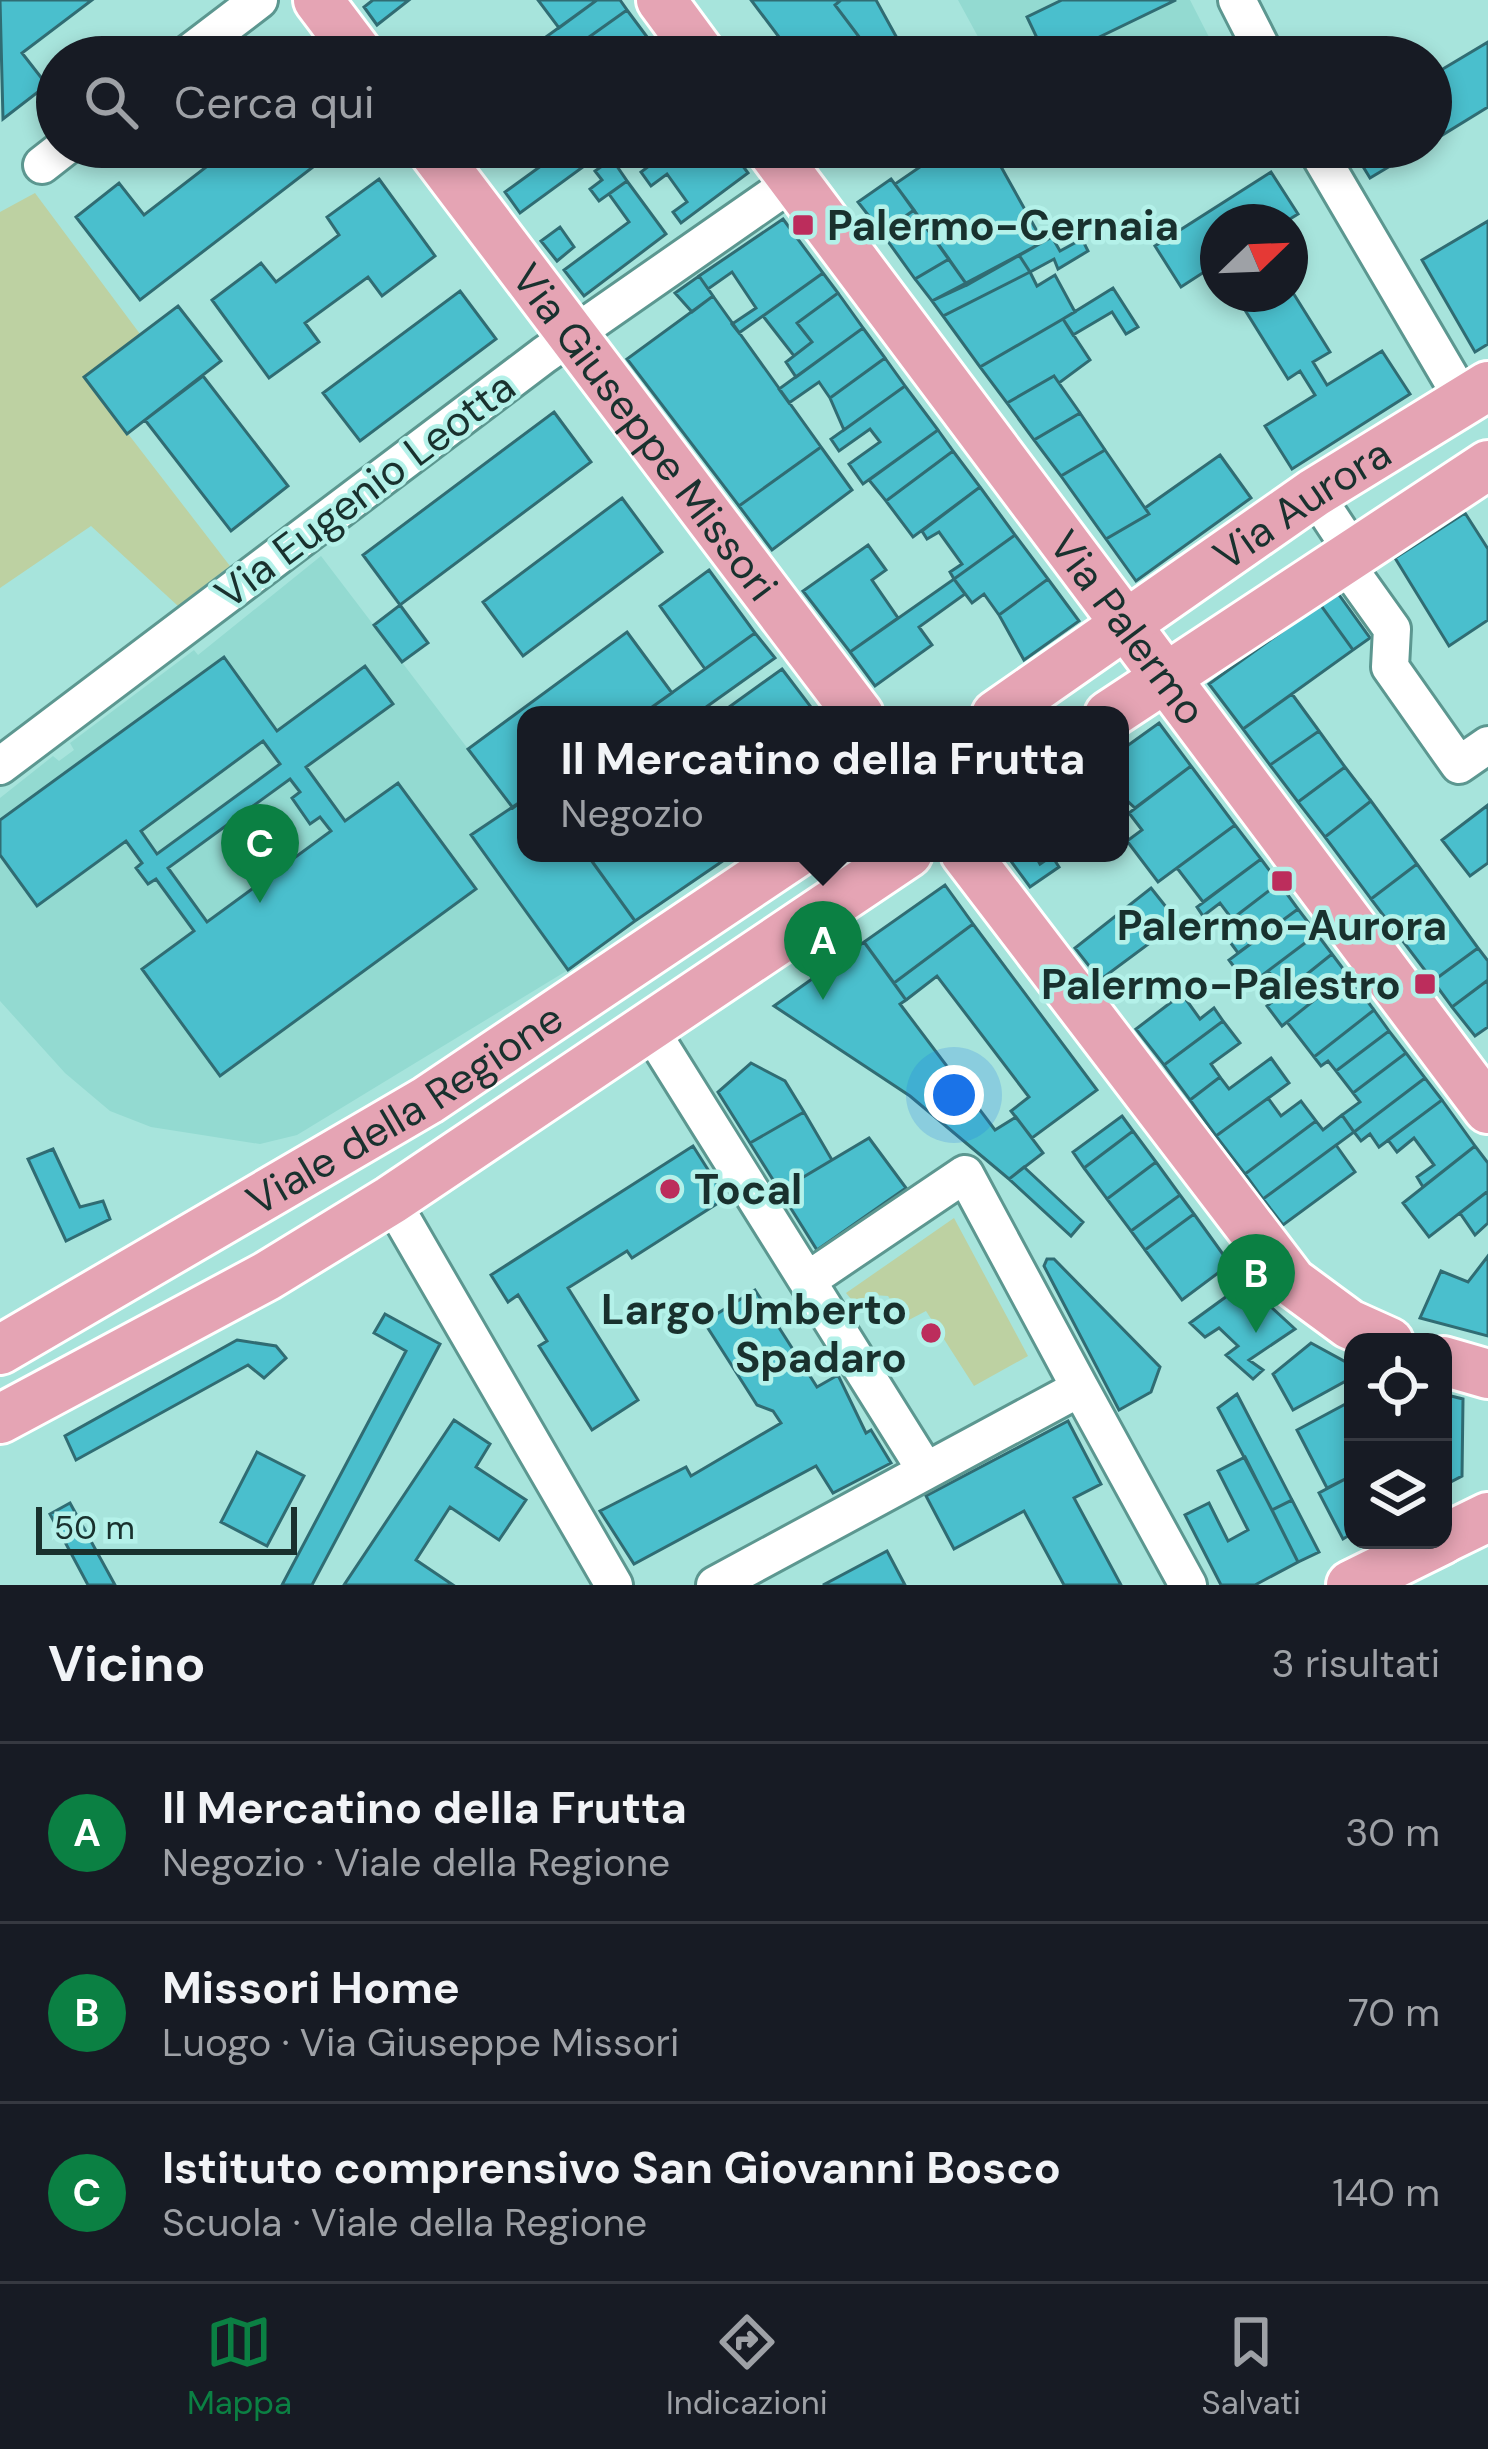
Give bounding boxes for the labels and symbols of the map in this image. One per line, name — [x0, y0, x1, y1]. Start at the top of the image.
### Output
place label: Palermo-Cernaia — [827, 198, 1179, 253]
north arrow — [1200, 204, 1308, 312]
marker: Palermo-Cernaia — [790, 212, 816, 238]
street label: Via Giuseppe Missori — [500, 252, 790, 612]
street label: Via Eugenio Leotta — [204, 359, 526, 621]
street label: Via Aurora — [1203, 425, 1401, 582]
street label: Via Palermo — [1037, 519, 1219, 736]
pin: C — [221, 804, 299, 903]
marker: Palermo-Aurora — [1269, 868, 1295, 894]
place label: Palermo-Aurora — [1117, 898, 1447, 953]
pin: A — [784, 901, 862, 1000]
place label: Palermo-Palestro — [1041, 957, 1401, 1012]
marker: Palermo-Palestro — [1412, 971, 1438, 997]
street label: Viale della Regione — [236, 990, 573, 1228]
your location — [924, 1065, 984, 1125]
place label: Tocal — [694, 1162, 802, 1217]
marker: Tocal — [657, 1176, 683, 1202]
pin: B — [1217, 1234, 1295, 1333]
place label: Largo Umberto Spadaro — [601, 1282, 907, 1385]
marker: Largo Umberto Spadaro — [918, 1320, 944, 1346]
scale bar — [36, 1501, 297, 1554]

